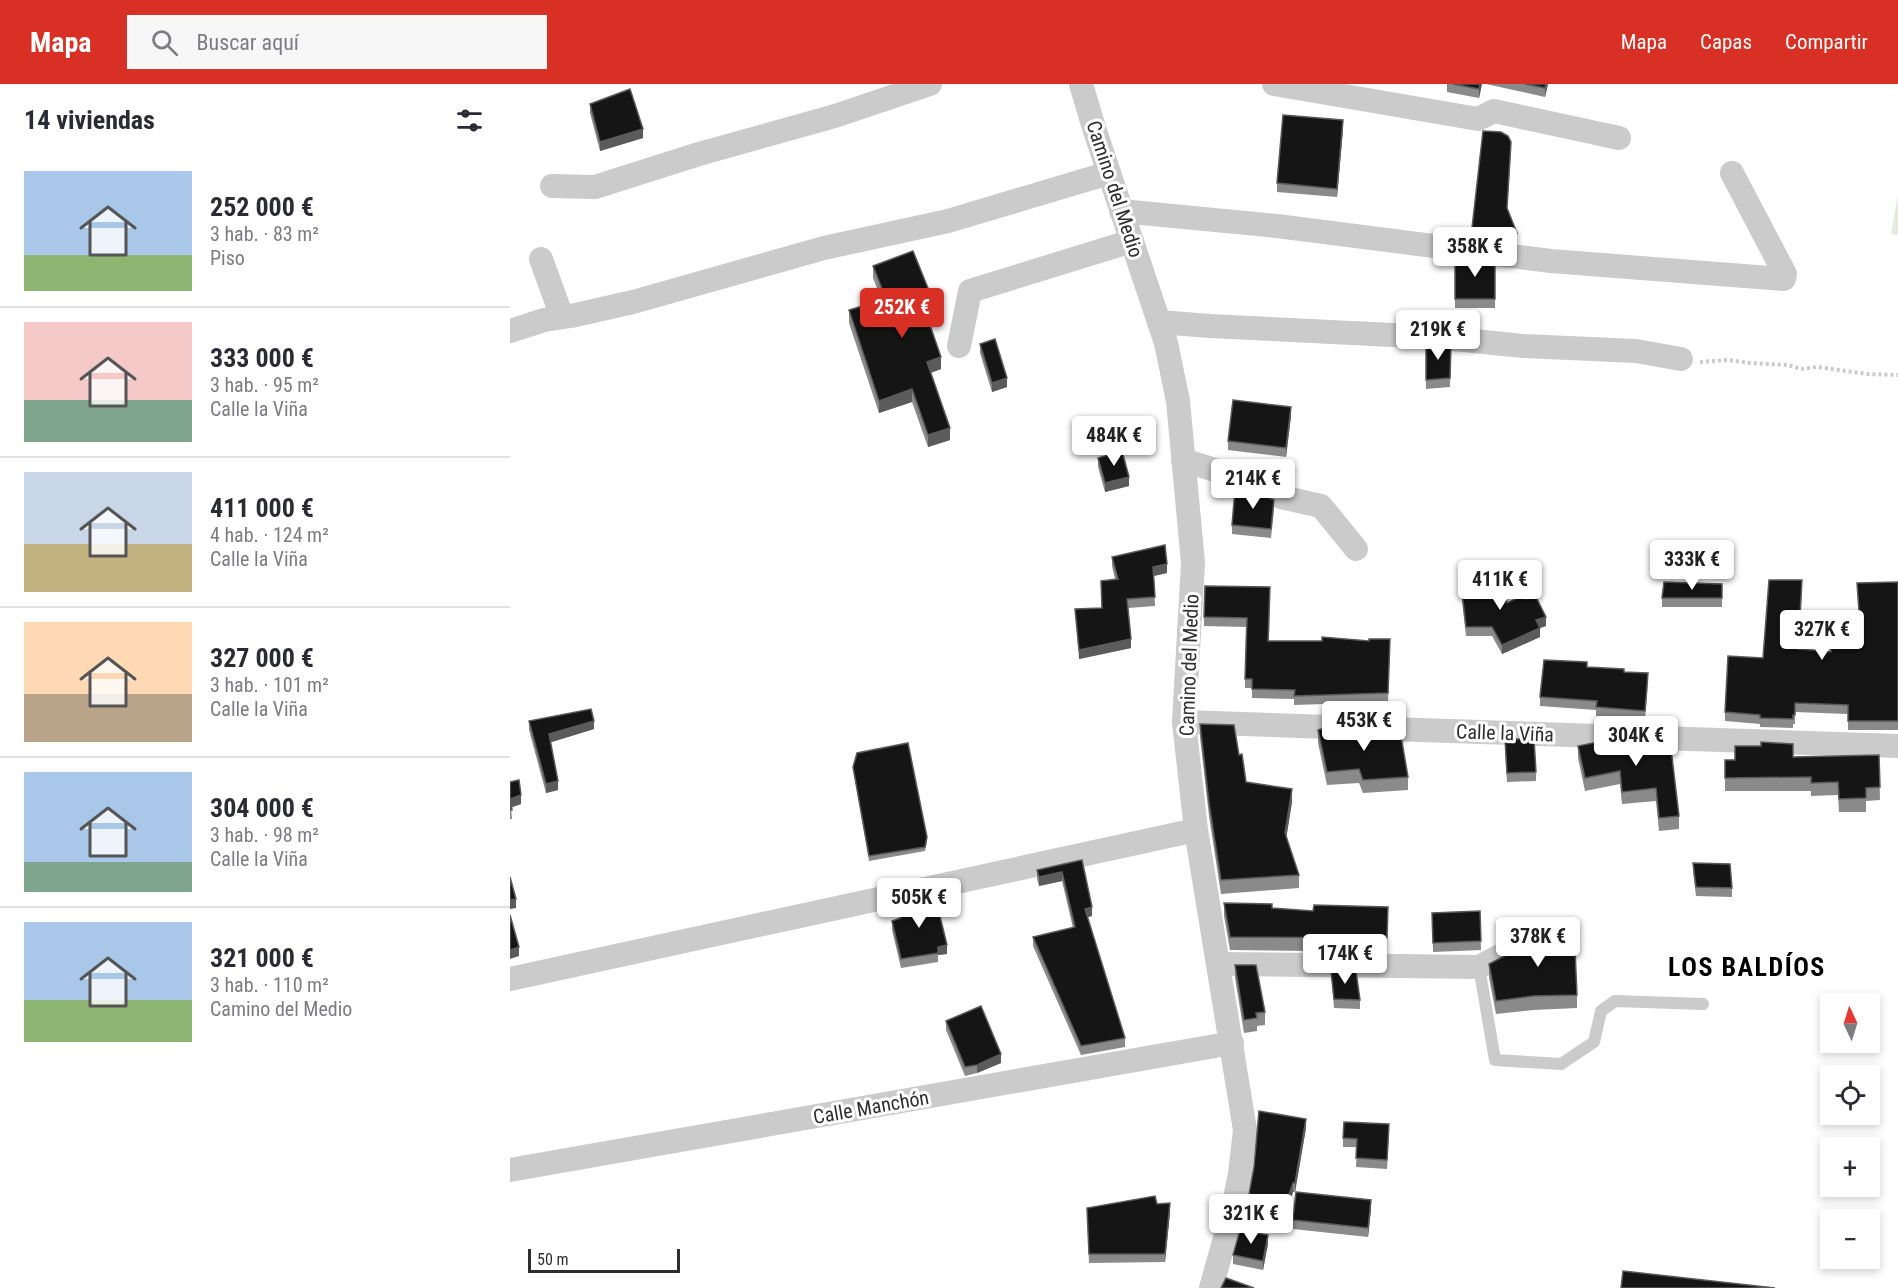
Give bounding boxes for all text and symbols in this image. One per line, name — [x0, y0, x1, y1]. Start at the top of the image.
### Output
search box — [127, 15, 547, 69]
text: Mapa — [30, 26, 91, 59]
icon: search — [148, 26, 181, 59]
text: Buscar aquí — [196, 30, 299, 55]
text: Mapa — [1621, 30, 1667, 54]
text: Capas — [1700, 30, 1752, 54]
text: Compartir — [1785, 30, 1868, 54]
icon: filters — [453, 104, 486, 137]
text: 14 viviendas — [24, 105, 155, 135]
street label: Camino del Medio — [1082, 118, 1148, 260]
text: 252 000 € — [210, 192, 314, 222]
icon: home — [72, 195, 144, 267]
text: 3 hab. · 83 m² — [210, 222, 319, 246]
pin: 358K € — [1426, 227, 1524, 278]
text: 358K € — [1447, 234, 1503, 258]
text: Piso — [210, 246, 245, 270]
pin: 252K € — [853, 288, 951, 339]
text: 252K € — [874, 295, 930, 319]
pin: 219K € — [1389, 310, 1487, 361]
text: 219K € — [1410, 317, 1466, 341]
text: 333 000 € — [210, 343, 314, 373]
icon: home — [72, 346, 144, 418]
text: 3 hab. · 95 m² — [210, 373, 319, 397]
text: Calle la Viña — [210, 397, 308, 421]
pin: 484K € — [1065, 416, 1163, 467]
text: 484K € — [1086, 423, 1142, 447]
pin: 214K € — [1204, 459, 1302, 510]
text: 214K € — [1225, 466, 1281, 490]
text: 411 000 € — [210, 493, 314, 523]
icon: home — [72, 496, 144, 568]
text: 4 hab. · 124 m² — [210, 523, 329, 547]
pin: 333K € — [1643, 540, 1741, 591]
text: Calle la Viña — [210, 547, 308, 571]
text: 333K € — [1664, 547, 1720, 571]
pin: 411K € — [1451, 560, 1549, 611]
text: 411K € — [1472, 567, 1528, 591]
street label: Camino del Medio — [1175, 593, 1203, 737]
pin: 327K € — [1773, 610, 1871, 661]
text: 327K € — [1794, 617, 1850, 641]
text: 327 000 € — [210, 643, 314, 673]
icon: home — [72, 646, 144, 718]
text: 3 hab. · 101 m² — [210, 673, 329, 697]
text: Calle la Viña — [210, 697, 308, 721]
pin: 453K € — [1315, 701, 1413, 752]
text: 453K € — [1336, 708, 1392, 732]
pin: 304K € — [1587, 716, 1685, 767]
street label: Calle la Viña — [1456, 719, 1554, 747]
text: 304K € — [1608, 723, 1664, 747]
text: 304 000 € — [210, 793, 314, 823]
icon: home — [72, 796, 144, 868]
text: 3 hab. · 98 m² — [210, 823, 319, 847]
text: Calle la Viña — [210, 847, 308, 871]
pin: 505K € — [870, 878, 968, 929]
text: 505K € — [891, 885, 947, 909]
pin: 378K € — [1489, 917, 1587, 968]
text: 378K € — [1510, 924, 1566, 948]
pin: 174K € — [1296, 934, 1394, 985]
text: 174K € — [1317, 941, 1373, 965]
text: 321 000 € — [210, 943, 314, 973]
icon: home — [72, 946, 144, 1018]
district label: LOS BALDÍOS — [1668, 952, 1826, 982]
text: 3 hab. · 110 m² — [210, 973, 329, 997]
north arrow — [1820, 993, 1880, 1053]
map controls — [1820, 993, 1880, 1269]
text: Camino del Medio — [210, 997, 352, 1021]
button: locate — [1820, 1065, 1880, 1125]
street label: Calle Manchón — [811, 1085, 931, 1129]
button: + — [1820, 1137, 1880, 1197]
pin: 321K € — [1202, 1194, 1300, 1245]
text: 321K € — [1223, 1201, 1279, 1225]
button: − — [1820, 1209, 1880, 1269]
scale bar — [528, 1246, 680, 1274]
text: 50 m — [537, 1250, 569, 1269]

